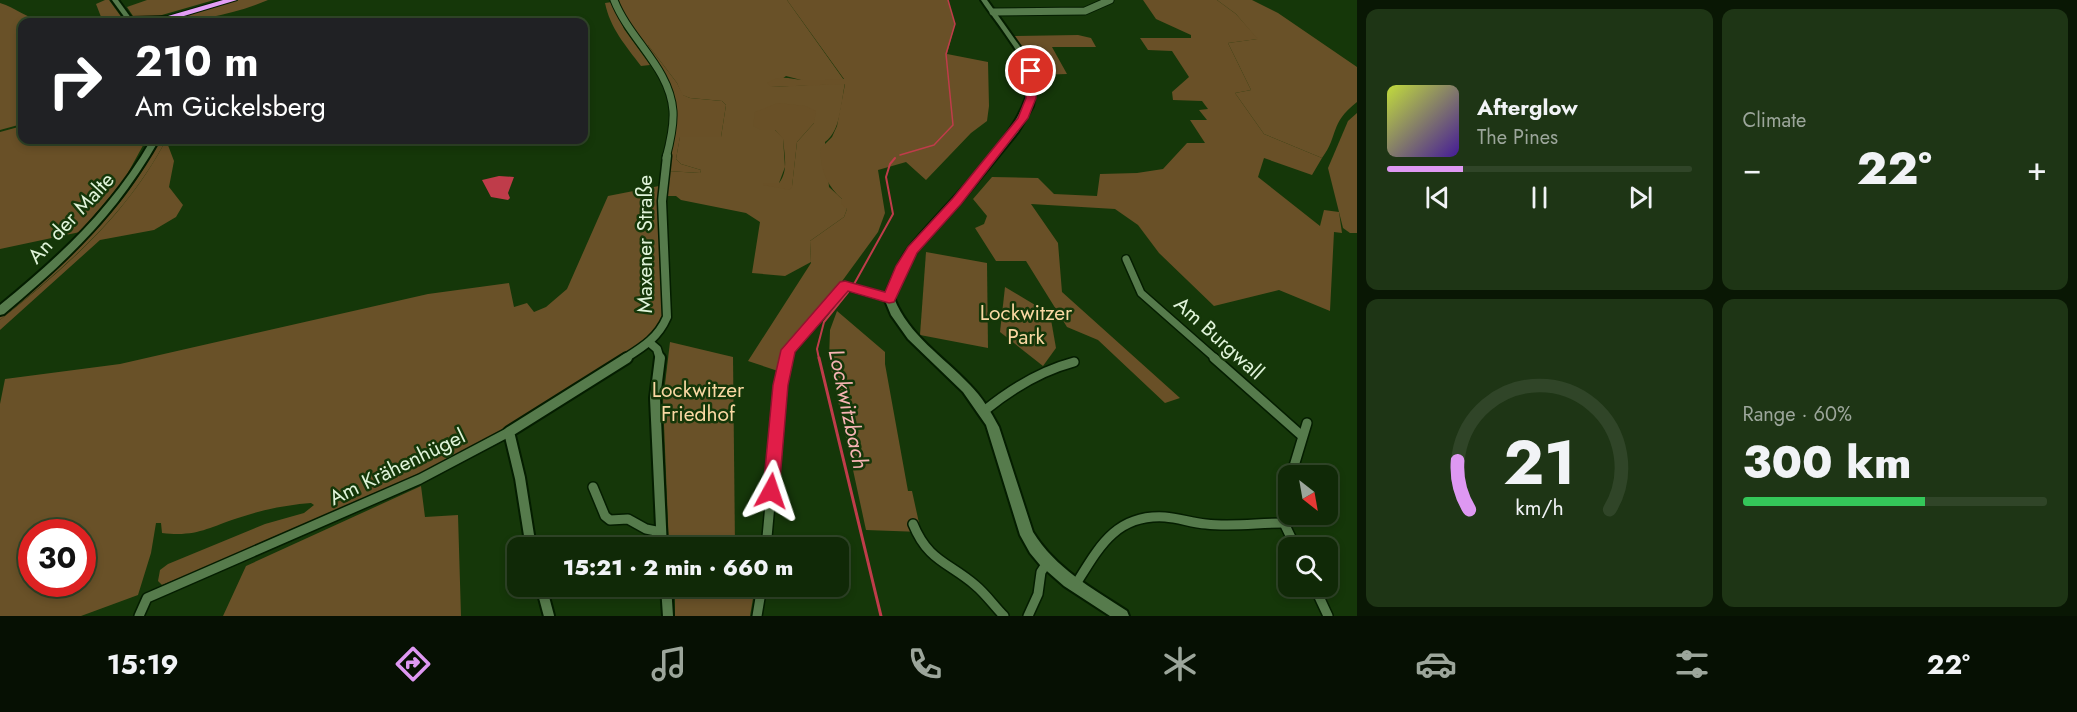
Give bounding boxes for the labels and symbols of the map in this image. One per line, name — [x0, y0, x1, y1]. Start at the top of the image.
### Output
pin — [1005, 45, 1056, 96]
street label: An der Malte — [21, 165, 121, 270]
street label: Maxener Straße — [630, 175, 660, 313]
street label: Am Burgwall — [1167, 289, 1271, 387]
park label: Lockwitzer Park — [980, 298, 1073, 352]
water label: Lockwitzbach — [821, 346, 877, 472]
park label: Lockwitzer Friedhof — [652, 375, 745, 429]
street label: Am Krähenhügel — [324, 421, 470, 513]
position arrow — [739, 459, 803, 523]
north arrow — [1278, 465, 1338, 525]
speed limit sign: 30 — [18, 519, 96, 597]

